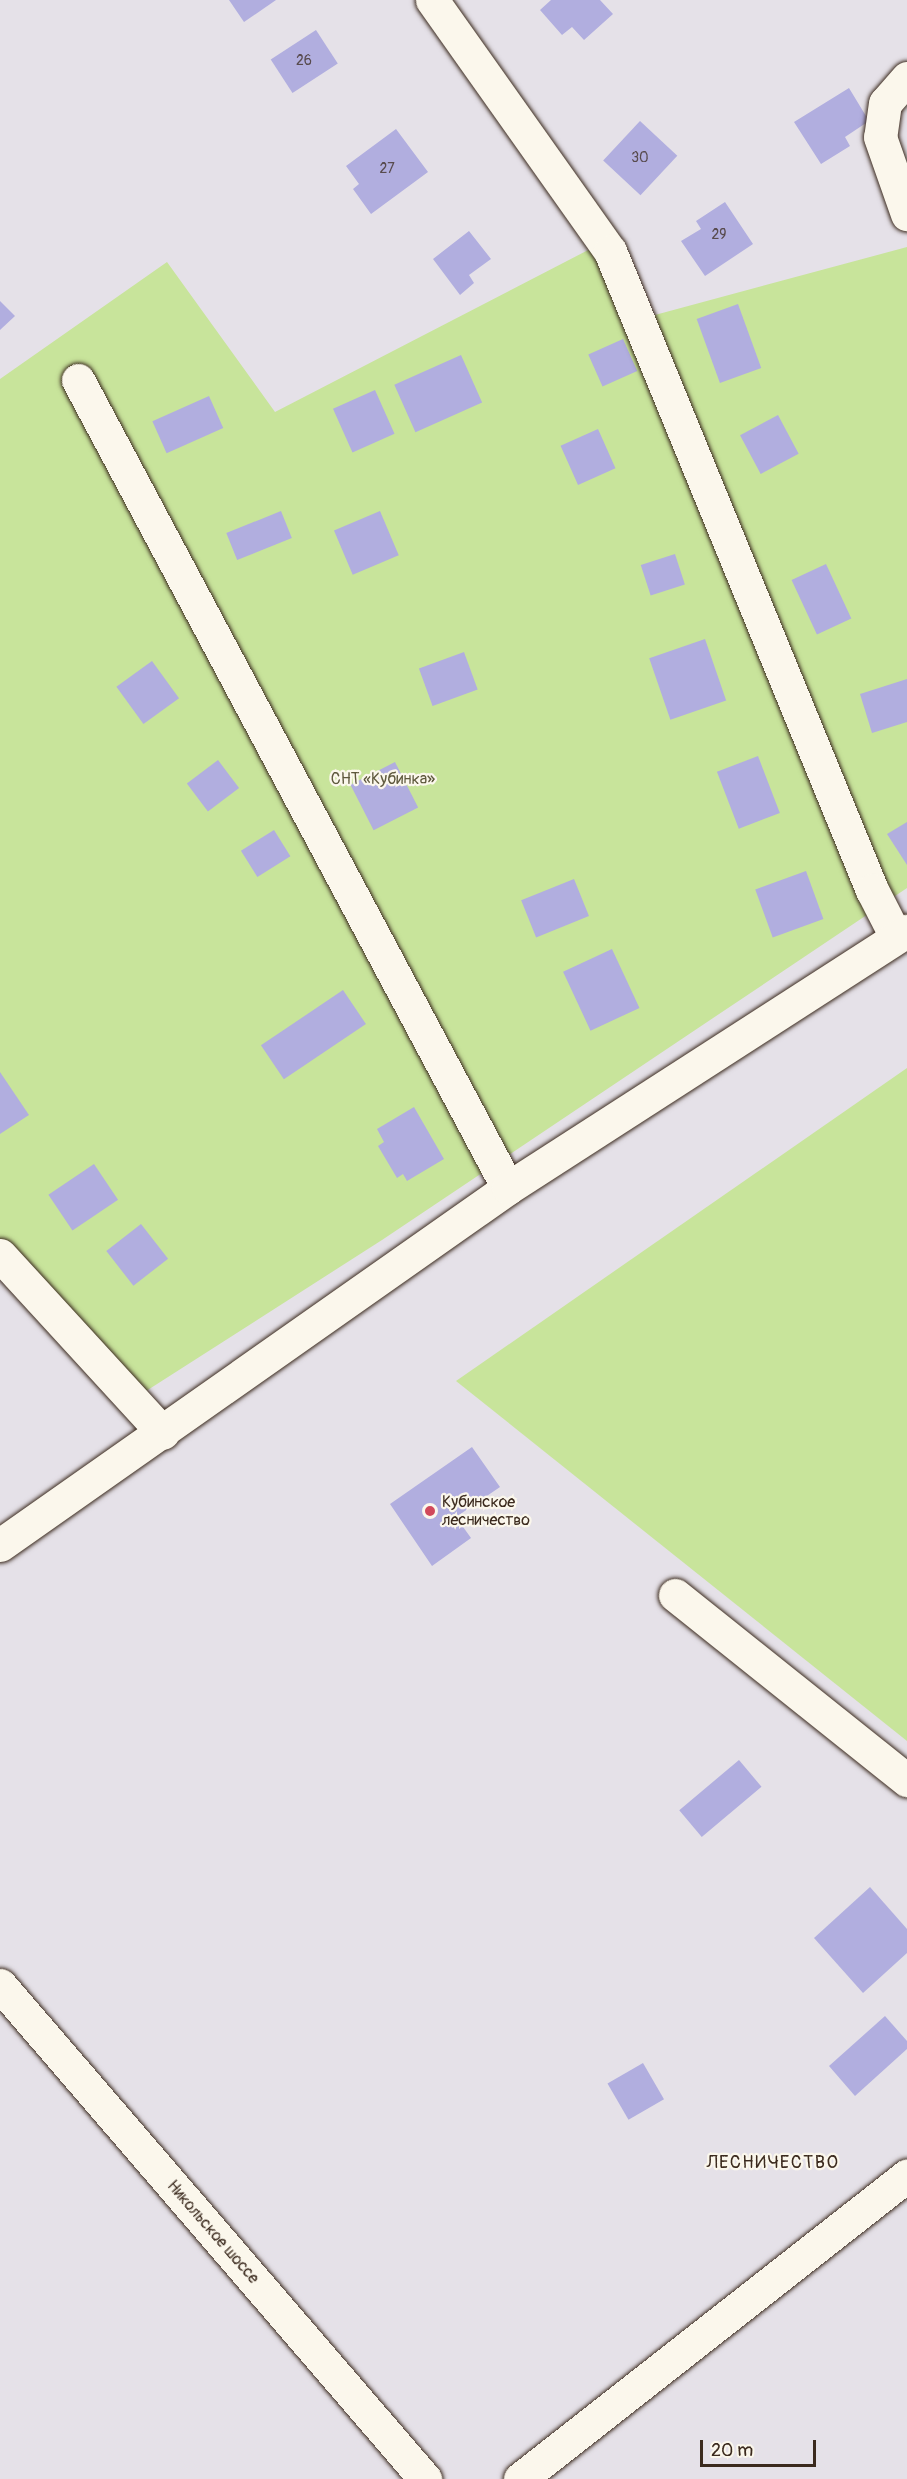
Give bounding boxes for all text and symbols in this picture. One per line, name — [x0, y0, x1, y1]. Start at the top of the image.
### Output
house number: 26 — [296, 53, 312, 69]
house number: 30 — [631, 150, 649, 166]
house number: 27 — [379, 161, 395, 177]
house number: 29 — [711, 227, 727, 243]
park label: СНТ «Кубинка» — [331, 769, 435, 789]
place label: Кубинское лесничество — [442, 1492, 530, 1530]
marker: Кубинское лесничество — [423, 1504, 437, 1518]
district label: ЛЕСНИЧЕСТВО — [707, 2152, 839, 2174]
street label: Никольское шоссе — [163, 2177, 263, 2287]
scale bar — [703, 2428, 818, 2466]
text: 20 m — [711, 2439, 753, 2462]

